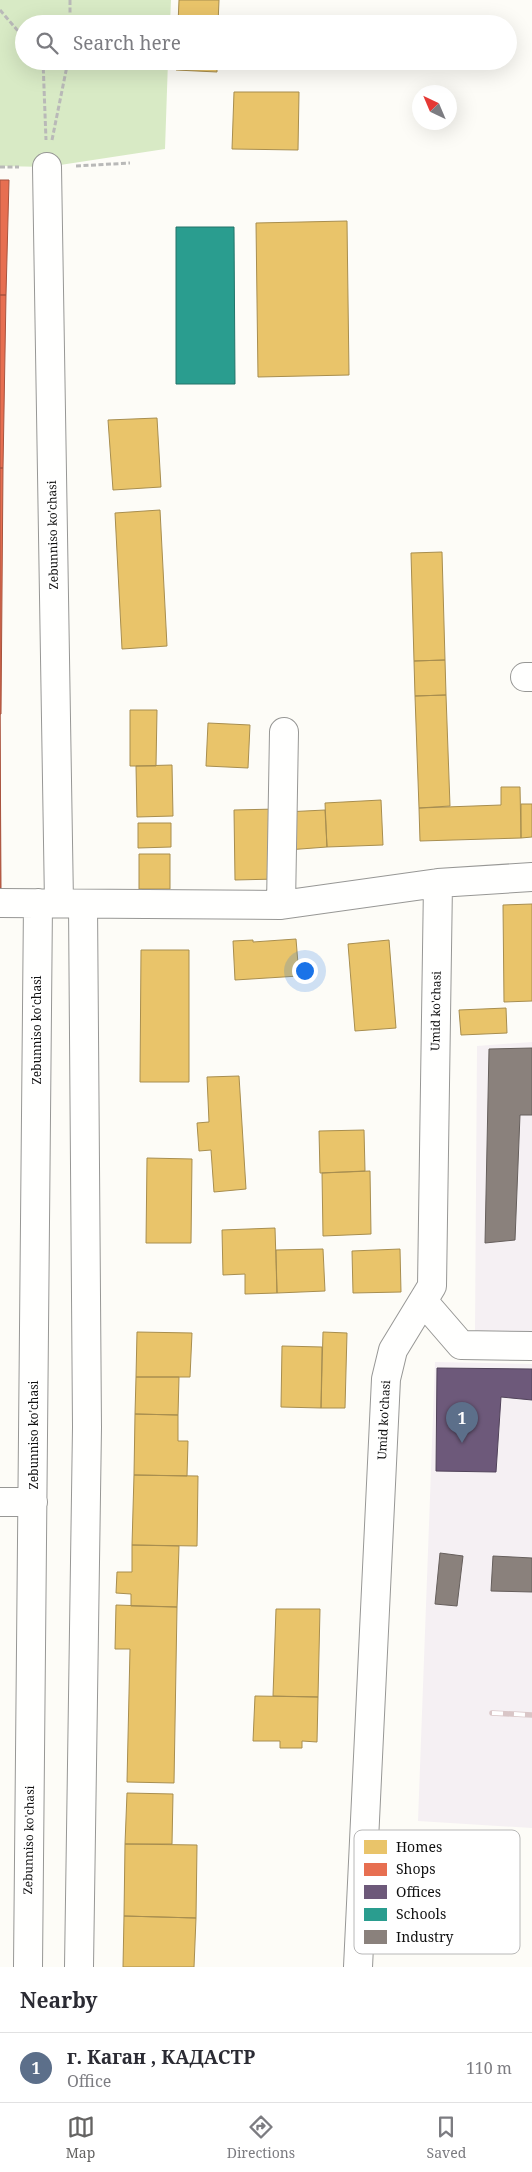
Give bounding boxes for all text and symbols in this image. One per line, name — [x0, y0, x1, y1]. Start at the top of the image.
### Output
search box — [15, 15, 517, 70]
icon: search — [33, 29, 61, 57]
text: Search here — [73, 30, 181, 56]
north arrow — [412, 85, 457, 130]
street label: Zebunniso ko'chasi — [43, 480, 62, 590]
your location — [292, 958, 318, 984]
street label: Umid ko'chasi — [426, 971, 445, 1051]
street label: Zebunniso ko'chasi — [28, 975, 45, 1084]
street label: Umid ko'chasi — [373, 1379, 394, 1460]
street label: Zebunniso ko'chasi — [25, 1380, 42, 1489]
pin: 1 — [446, 1402, 478, 1443]
street label: Zebunniso ko'chasi — [19, 1785, 38, 1895]
legend — [354, 1830, 520, 1954]
text: Homes — [396, 1837, 442, 1856]
text: Shops — [396, 1859, 436, 1878]
text: Offices — [396, 1882, 441, 1901]
text: Schools — [396, 1904, 446, 1923]
text: Industry — [396, 1927, 453, 1946]
text: Nearby — [20, 1986, 98, 2014]
text: г. Каган , КАДАСТР — [67, 2044, 255, 2070]
text: 1 — [31, 2057, 41, 2079]
text: 110 m — [466, 2057, 512, 2079]
text: Office — [67, 2070, 111, 2092]
tab: Map — [66, 2113, 95, 2162]
tab: Directions — [227, 2113, 295, 2162]
tab: Saved — [427, 2113, 466, 2162]

